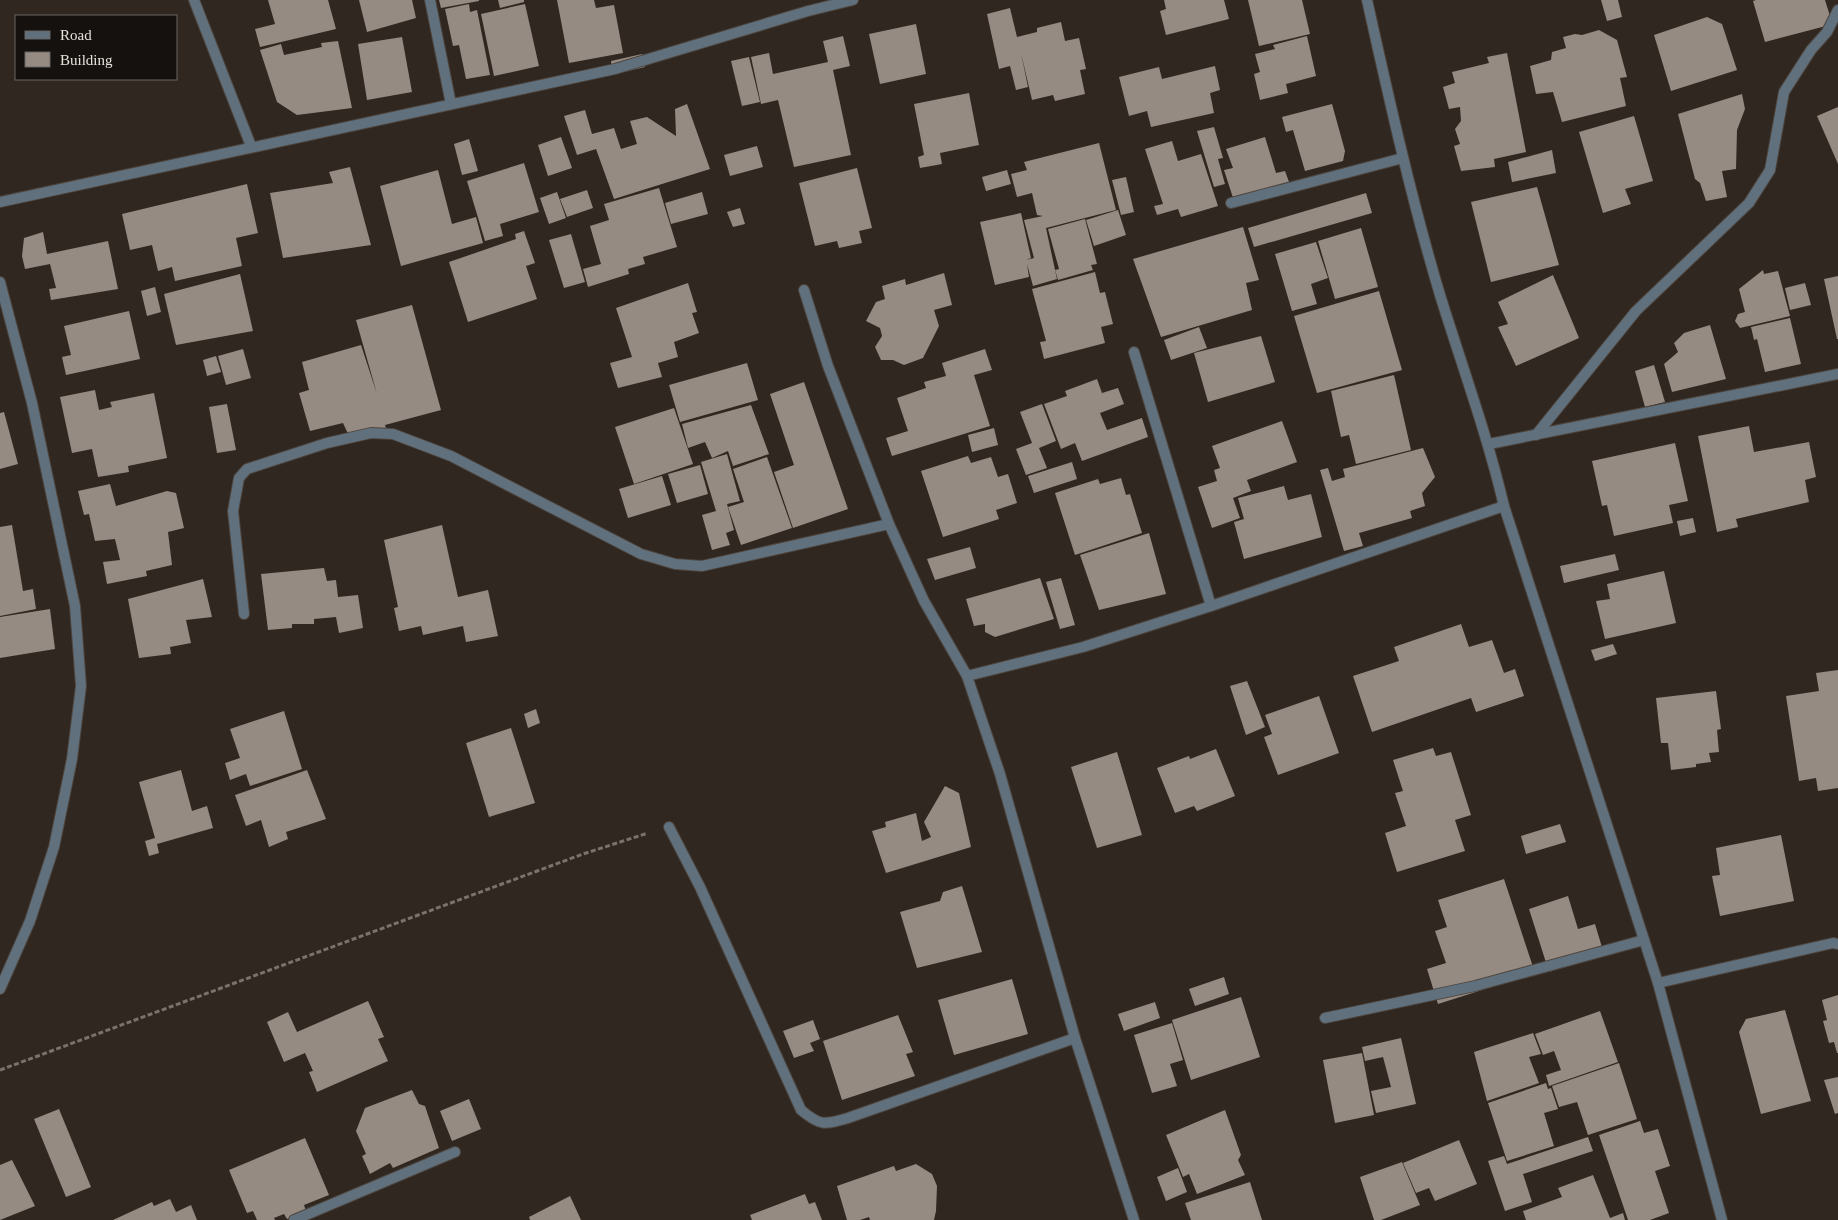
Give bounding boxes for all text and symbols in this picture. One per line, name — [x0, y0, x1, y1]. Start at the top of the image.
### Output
legend — [15, 15, 178, 80]
text: Road — [60, 27, 92, 43]
text: Building — [60, 52, 113, 68]

